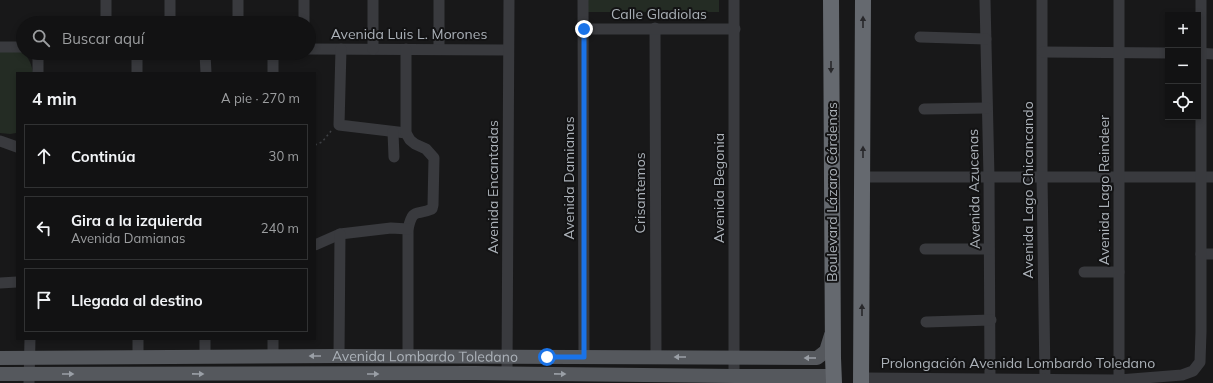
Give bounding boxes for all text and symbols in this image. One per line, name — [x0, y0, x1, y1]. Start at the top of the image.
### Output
street label: Calle Gladiolas — [611, 5, 707, 23]
map controls — [1165, 12, 1201, 120]
button: + — [1165, 12, 1201, 48]
one-way arrow — [860, 15, 866, 28]
search box — [16, 16, 316, 60]
route end — [575, 20, 593, 38]
street label: Avenida Luis L. Morones — [331, 25, 487, 43]
icon: search — [30, 27, 52, 49]
text: Buscar aquí — [62, 29, 144, 48]
button: − — [1165, 48, 1201, 84]
one-way arrow — [828, 61, 834, 74]
button: locate — [1165, 84, 1201, 120]
text: 4 min — [32, 88, 77, 109]
text: A pie · 270 m — [221, 90, 300, 106]
street label: Avenida Lago Chicancando — [1019, 101, 1037, 279]
street label: Boulevard Lázaro Cárdenas — [823, 102, 841, 282]
street label: Avenida Lago Reindeer — [1095, 114, 1113, 265]
street label: Avenida Damianas — [560, 116, 578, 240]
street label: Avenida Encantadas — [484, 120, 502, 254]
street label: Avenida Azucenas — [964, 129, 984, 249]
street label: Avenida Begonia — [710, 133, 728, 243]
icon: ahead — [33, 145, 55, 167]
one-way arrow — [860, 145, 866, 158]
text: Continúa — [71, 147, 136, 166]
text: 30 m — [269, 148, 299, 164]
street label: Crisantemos — [631, 152, 649, 234]
text: Gira a la izquierda — [71, 211, 202, 230]
icon: left — [33, 217, 55, 239]
text: 240 m — [261, 220, 299, 236]
text: Avenida Damianas — [71, 230, 185, 246]
icon: arrive — [33, 289, 55, 311]
text: Llegada al destino — [71, 291, 203, 310]
one-way arrow — [859, 303, 865, 316]
street label: Avenida Lombardo Toledano — [332, 347, 518, 366]
route start — [538, 348, 556, 366]
one-way arrow — [308, 353, 321, 359]
one-way arrow — [673, 354, 686, 360]
street label: Prolongación Avenida Lombardo Toledano — [881, 354, 1155, 372]
one-way arrow — [803, 355, 816, 361]
one-way arrow — [62, 371, 75, 377]
one-way arrow — [192, 371, 205, 377]
one-way arrow — [367, 371, 380, 377]
one-way arrow — [554, 371, 567, 377]

